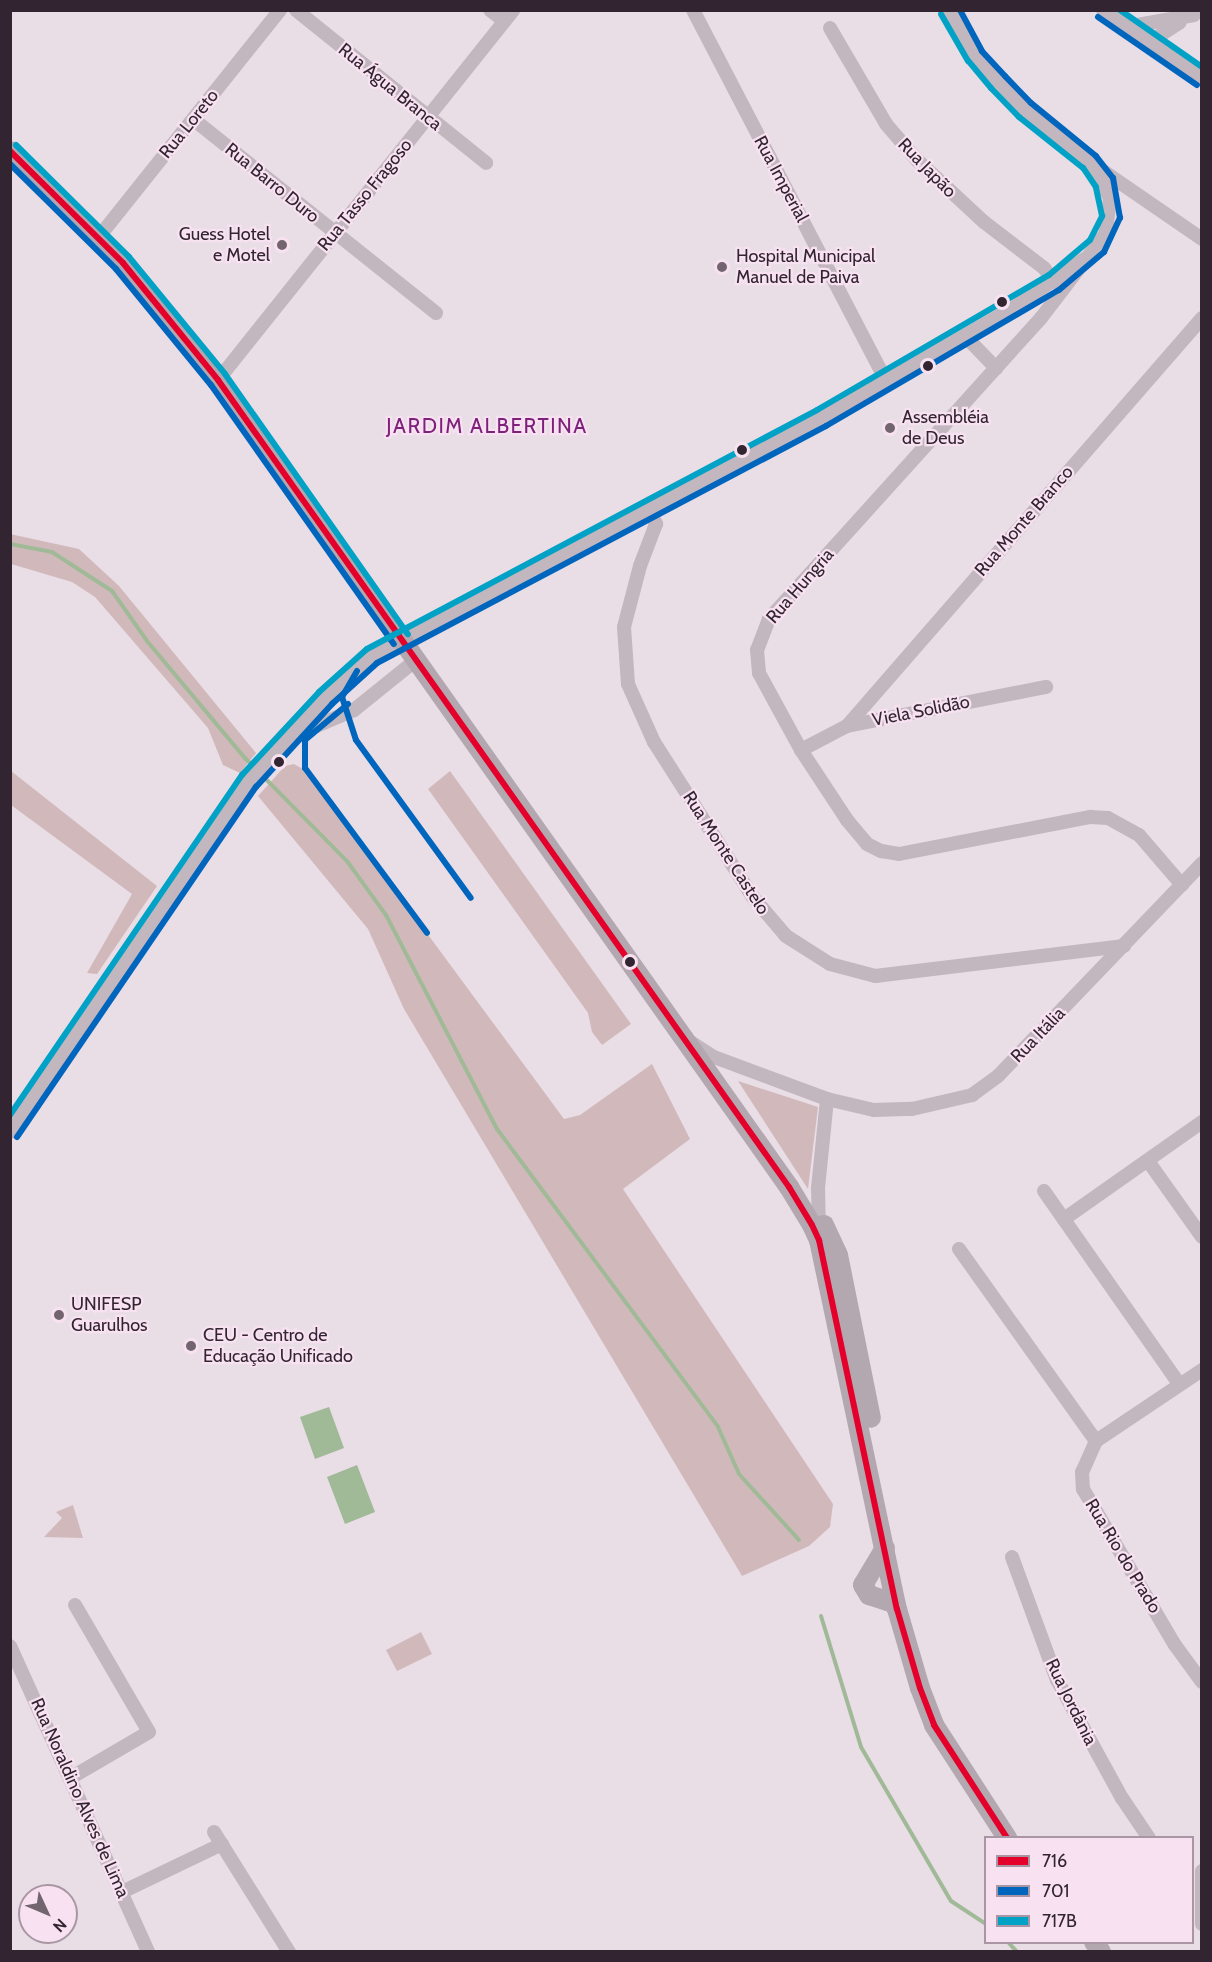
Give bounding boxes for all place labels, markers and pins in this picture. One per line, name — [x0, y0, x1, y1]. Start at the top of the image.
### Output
place label: Guess Hotel e Motel — [179, 224, 270, 266]
marker: Guess Hotel e Motel — [275, 238, 289, 252]
place label: Hospital Municipal Manuel de Paiva — [736, 246, 875, 288]
marker: Hospital Municipal Manuel de Paiva — [713, 258, 731, 276]
unlabelled marker — [996, 296, 1008, 308]
unlabelled marker — [922, 360, 934, 372]
place label: Assembléia de Deus — [902, 407, 989, 450]
marker: Assembléia de Deus — [883, 421, 897, 435]
unlabelled marker — [736, 444, 748, 456]
unlabelled marker — [273, 756, 285, 768]
unlabelled marker — [624, 956, 636, 968]
place label: UNIFESP Guarulhos — [71, 1294, 148, 1336]
marker: UNIFESP Guarulhos — [52, 1308, 66, 1322]
place label: CEU - Centro de Educação Unificado — [203, 1325, 353, 1368]
marker: CEU - Centro de Educação Unificado — [184, 1339, 198, 1353]

